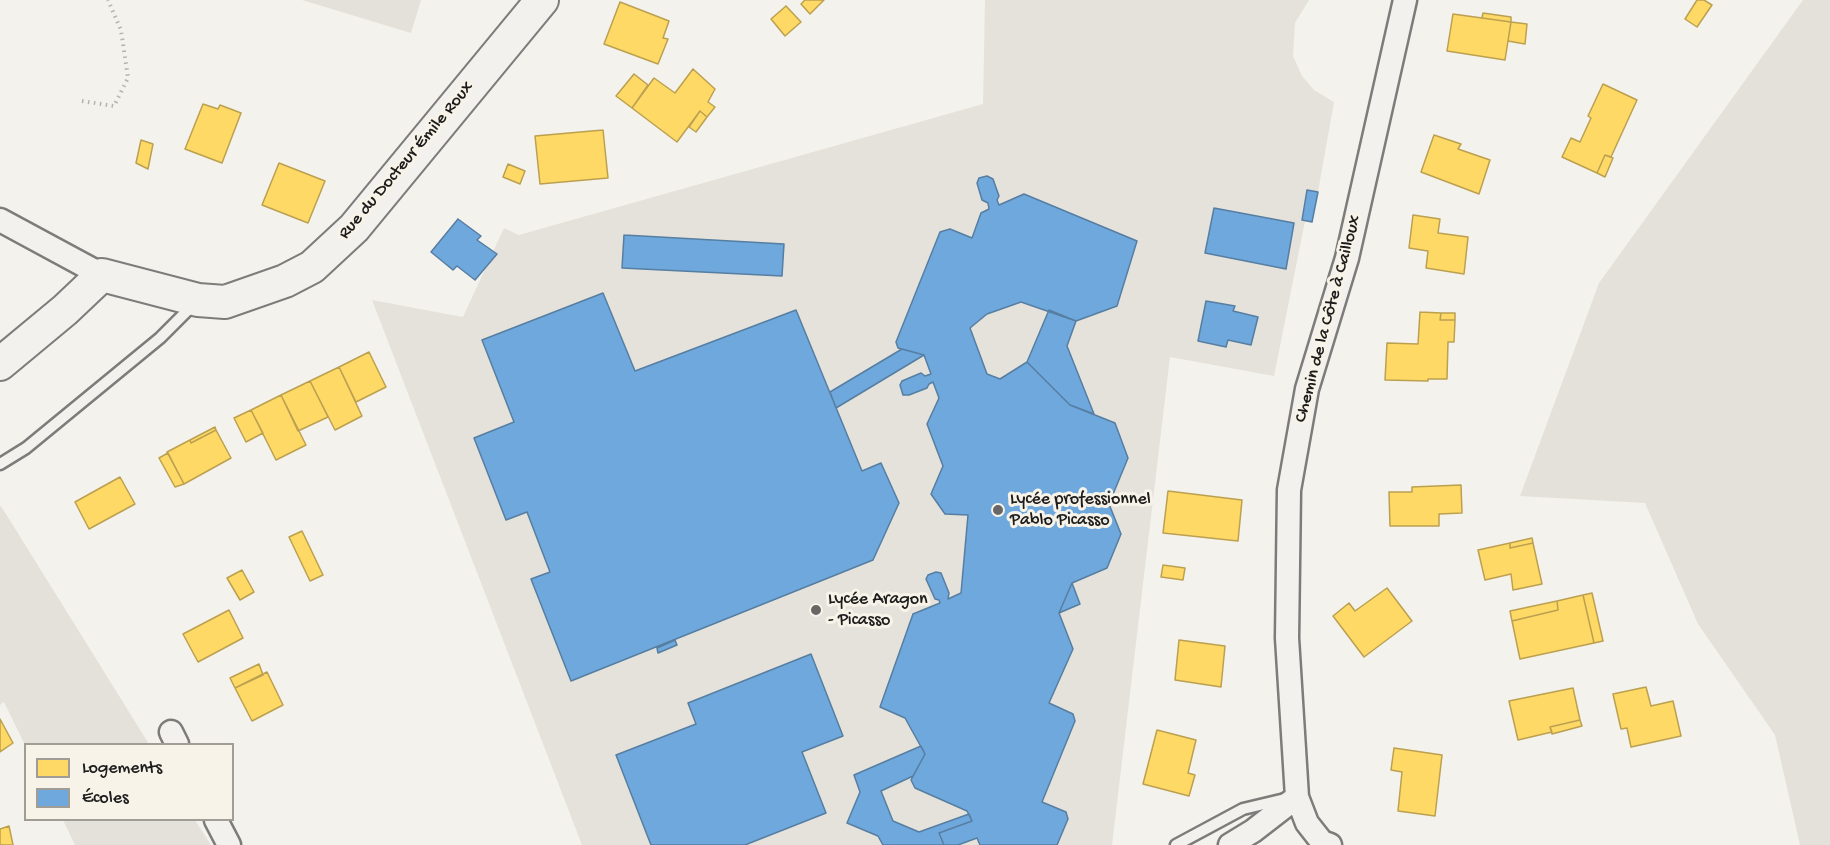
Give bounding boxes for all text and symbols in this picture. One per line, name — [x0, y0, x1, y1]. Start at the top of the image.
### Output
street label: Rue du Docteur Émile Roux — [335, 78, 479, 244]
street label: Chemin de la Côte à Cailloux — [1291, 213, 1367, 425]
place label: Lycée professionnel Pablo Picasso — [1010, 489, 1151, 532]
marker: Lycée professionnel Pablo Picasso — [991, 503, 1005, 517]
place label: Lycée Aragon - Picasso — [828, 589, 928, 632]
marker: Lycée Aragon - Picasso — [809, 603, 823, 617]
legend — [24, 743, 234, 821]
text: Logements — [82, 758, 162, 779]
text: Écoles — [82, 788, 129, 809]

